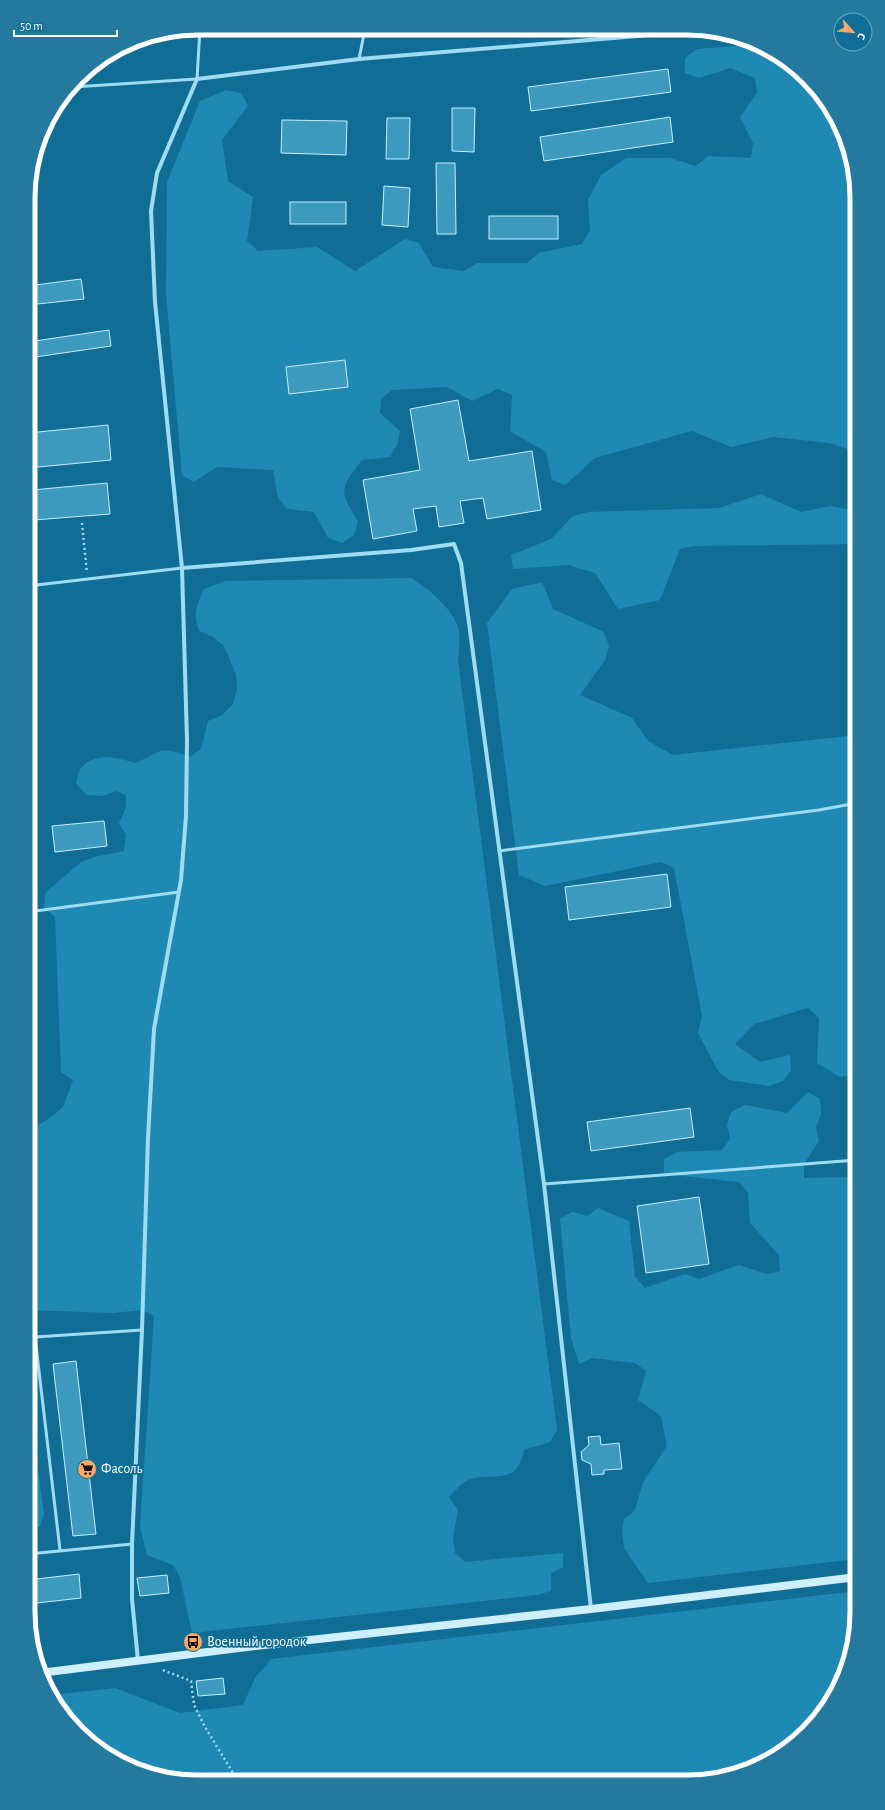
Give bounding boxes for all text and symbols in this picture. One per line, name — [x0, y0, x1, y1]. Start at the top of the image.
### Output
scale bar — [14, 12, 117, 38]
north arrow — [833, 12, 873, 52]
text: 50 m — [20, 20, 43, 32]
text: С — [855, 31, 868, 42]
supermarket icon: Фасоль — [76, 1458, 98, 1480]
place label: Фасоль — [101, 1462, 143, 1476]
bus stop icon: Военный городок — [182, 1631, 204, 1653]
place label: Военный городок — [207, 1635, 307, 1649]

